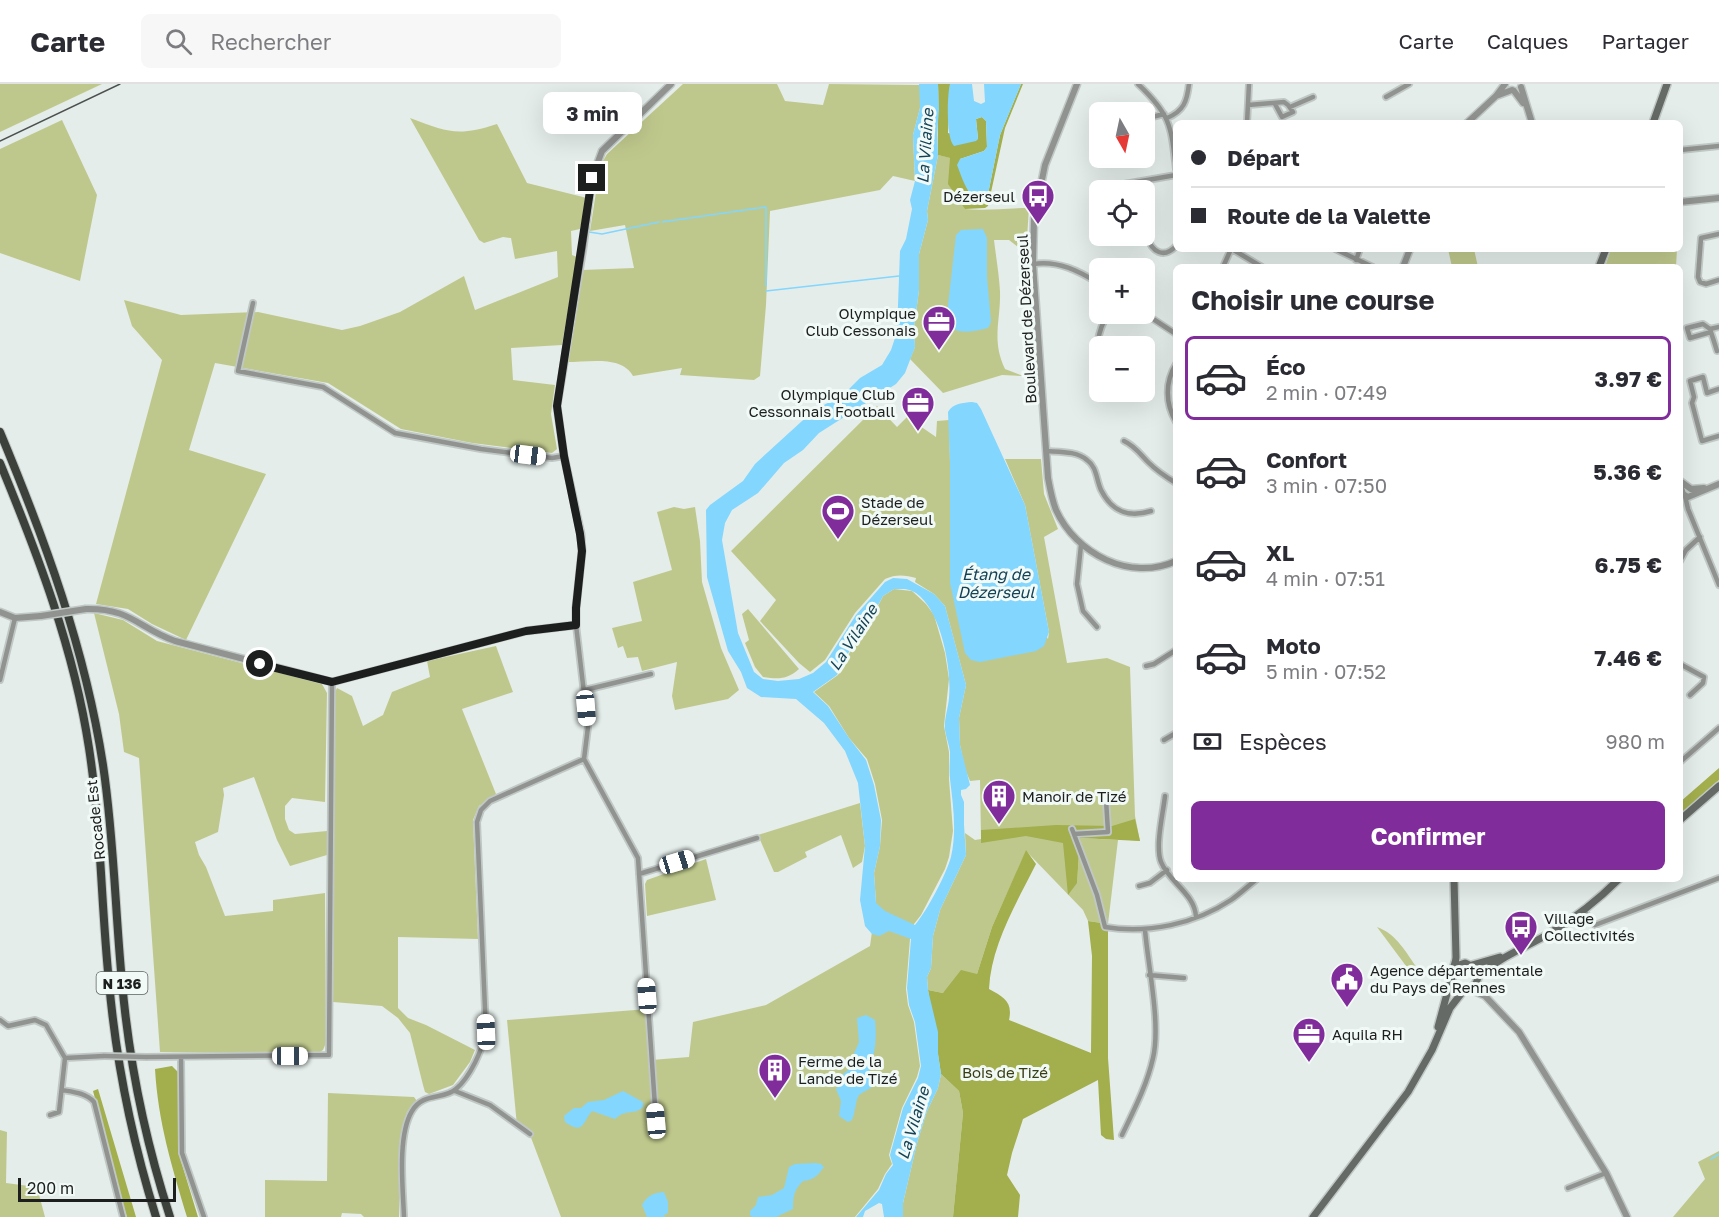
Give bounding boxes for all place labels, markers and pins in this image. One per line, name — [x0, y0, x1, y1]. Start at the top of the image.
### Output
bus stop icon: Dézerseul — [1020, 178, 1056, 225]
place label: Dézerseul — [943, 187, 1015, 205]
place label: Olympique Club Cessonais — [805, 304, 916, 339]
office icon: Olympique Club Cessonais — [921, 304, 957, 351]
place label: Olympique Club Cessonnais Football — [748, 385, 895, 420]
office icon: Olympique Club Cessonnais Football — [900, 385, 936, 432]
sports icon: Stade de Dézerseul — [820, 493, 856, 540]
place label: Stade de Dézerseul — [861, 493, 933, 528]
building icon: Manoir de Tizé — [981, 778, 1017, 825]
place label: Manoir de Tizé — [1022, 787, 1127, 805]
bus stop icon: Village Collectivités — [1503, 909, 1539, 956]
place label: Village Collectivités — [1544, 909, 1635, 944]
public building icon: Agence départementale du Pays de Rennes — [1329, 961, 1365, 1008]
place label: Agence départementale du Pays de Rennes — [1370, 961, 1543, 996]
office icon: Aquila RH — [1291, 1016, 1327, 1063]
place label: Aquila RH — [1332, 1025, 1403, 1043]
building icon: Ferme de la Lande de Tizé — [757, 1052, 793, 1099]
place label: Ferme de la Lande de Tizé — [798, 1052, 898, 1087]

